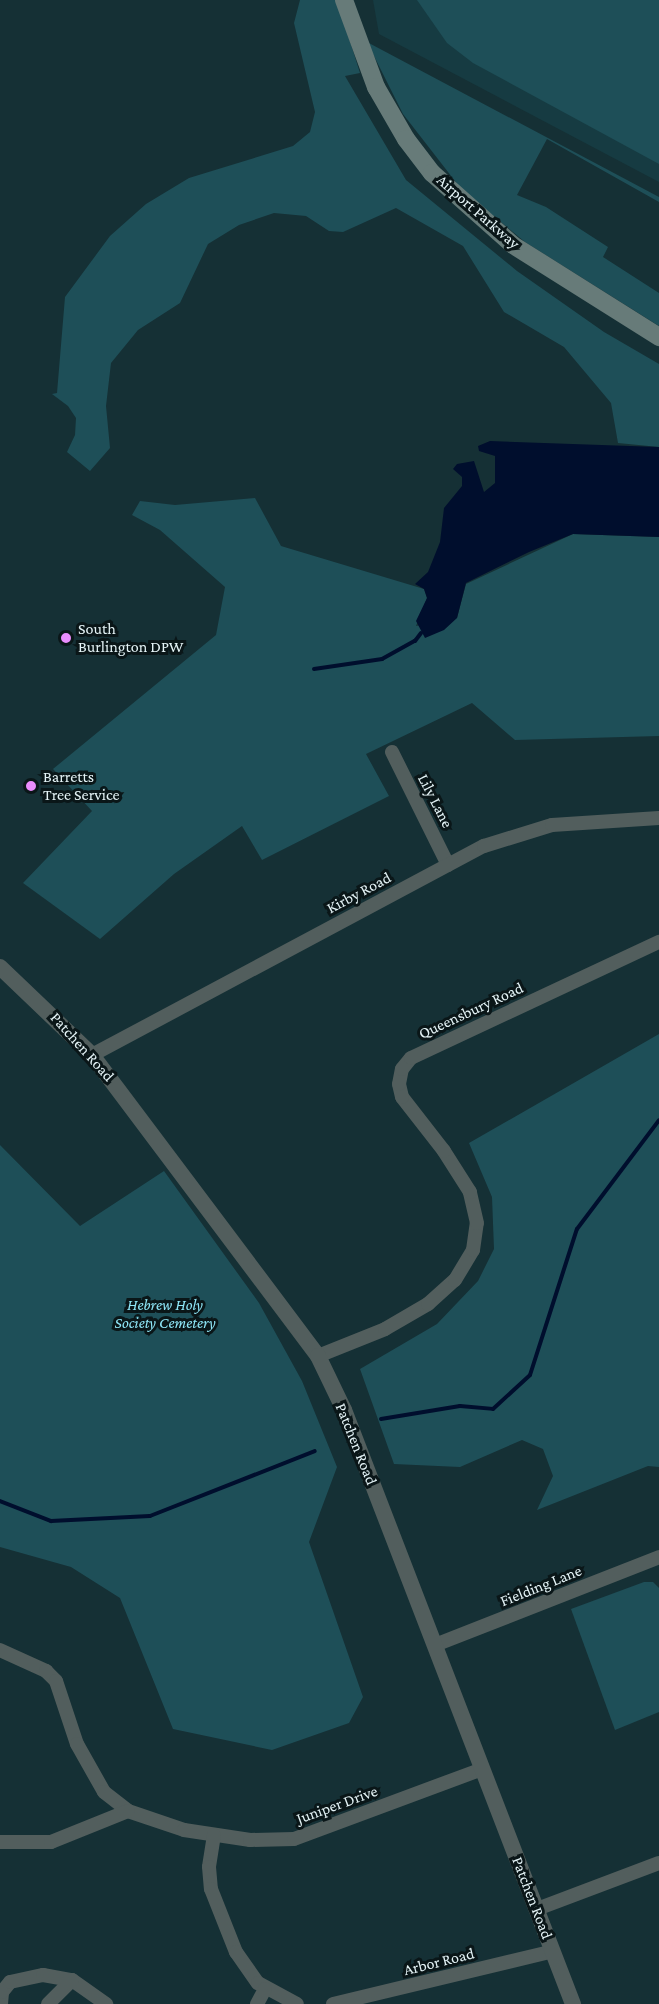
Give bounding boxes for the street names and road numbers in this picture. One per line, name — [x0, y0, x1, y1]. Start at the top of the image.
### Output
street label: Airport Parkway — [433, 171, 523, 253]
street label: Lily Lane — [413, 771, 457, 831]
street label: Kirby Road — [324, 868, 394, 918]
street label: Queensbury Road — [416, 978, 526, 1044]
street label: Patchen Road — [46, 1008, 118, 1086]
street label: Patchen Road — [331, 1400, 381, 1488]
street label: Fielding Lane — [497, 1561, 585, 1611]
street label: Juniper Drive — [294, 1781, 380, 1829]
street label: Patchen Road — [508, 1854, 556, 1942]
street label: Arbor Road — [402, 1944, 476, 1980]

